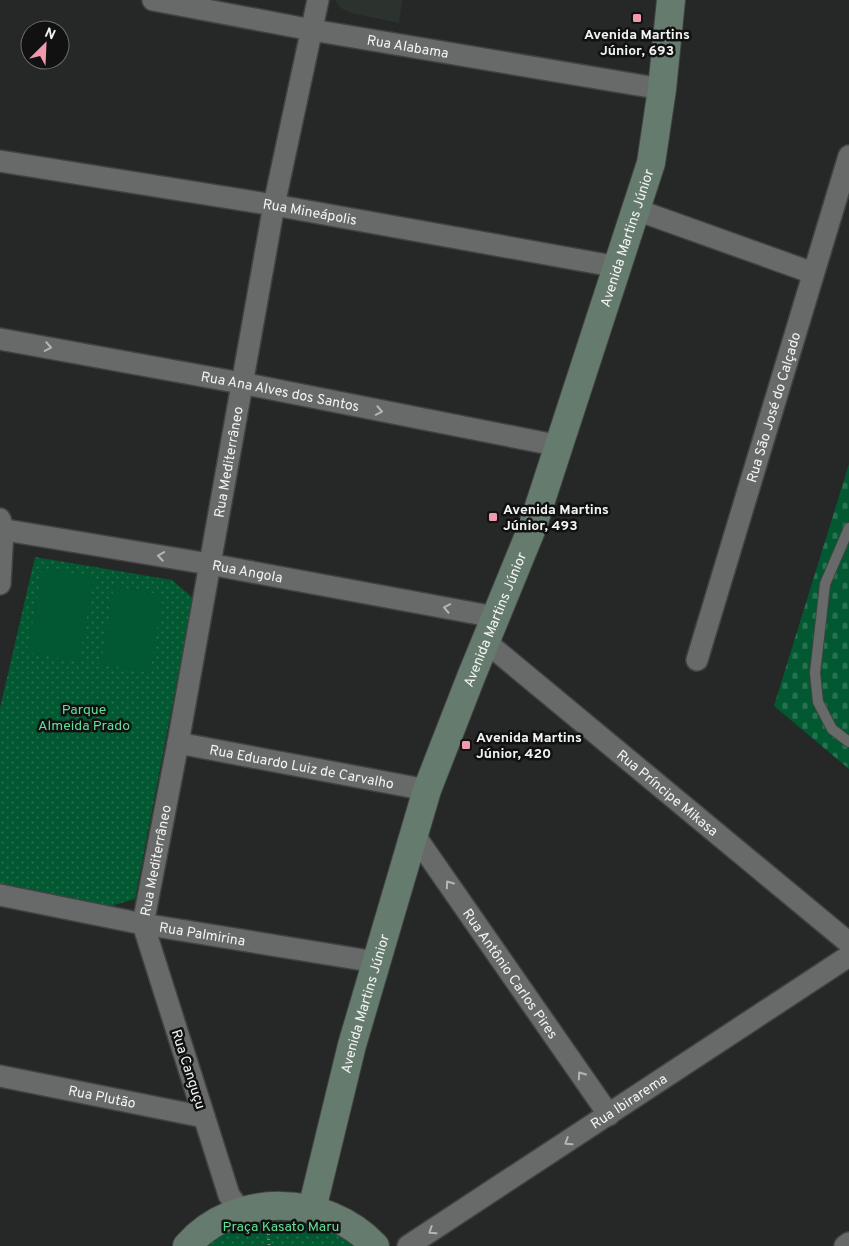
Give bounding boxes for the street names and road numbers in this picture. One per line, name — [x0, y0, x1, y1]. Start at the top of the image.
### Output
street label: Rua Alabama — [365, 32, 450, 63]
street label: Avenida Martins Júnior — [598, 167, 659, 310]
street label: Rua Mineápolis — [261, 196, 358, 230]
street label: Rua São José do Calçado — [744, 330, 805, 485]
street label: Rua Ana Alves dos Santos — [199, 369, 361, 416]
street label: Rua Mediterrâneo — [211, 405, 248, 519]
street label: Avenida Martins Júnior — [461, 550, 531, 690]
street label: Rua Angola — [210, 558, 284, 587]
street label: Rua Eduardo Luiz de Carvalho — [208, 742, 395, 794]
street label: Rua Príncipe Mikasa — [613, 747, 721, 841]
street label: Rua Mediterrâneo — [138, 803, 176, 918]
street label: Rua Antônio Carlos Pires — [458, 906, 561, 1043]
street label: Rua Palmirina — [158, 920, 246, 951]
street label: Avenida Martins Júnior — [338, 932, 394, 1075]
street label: Rua Canguçu — [167, 1027, 208, 1111]
street label: Rua Ibirarema — [588, 1071, 671, 1133]
street label: Rua Plutão — [66, 1083, 137, 1113]

